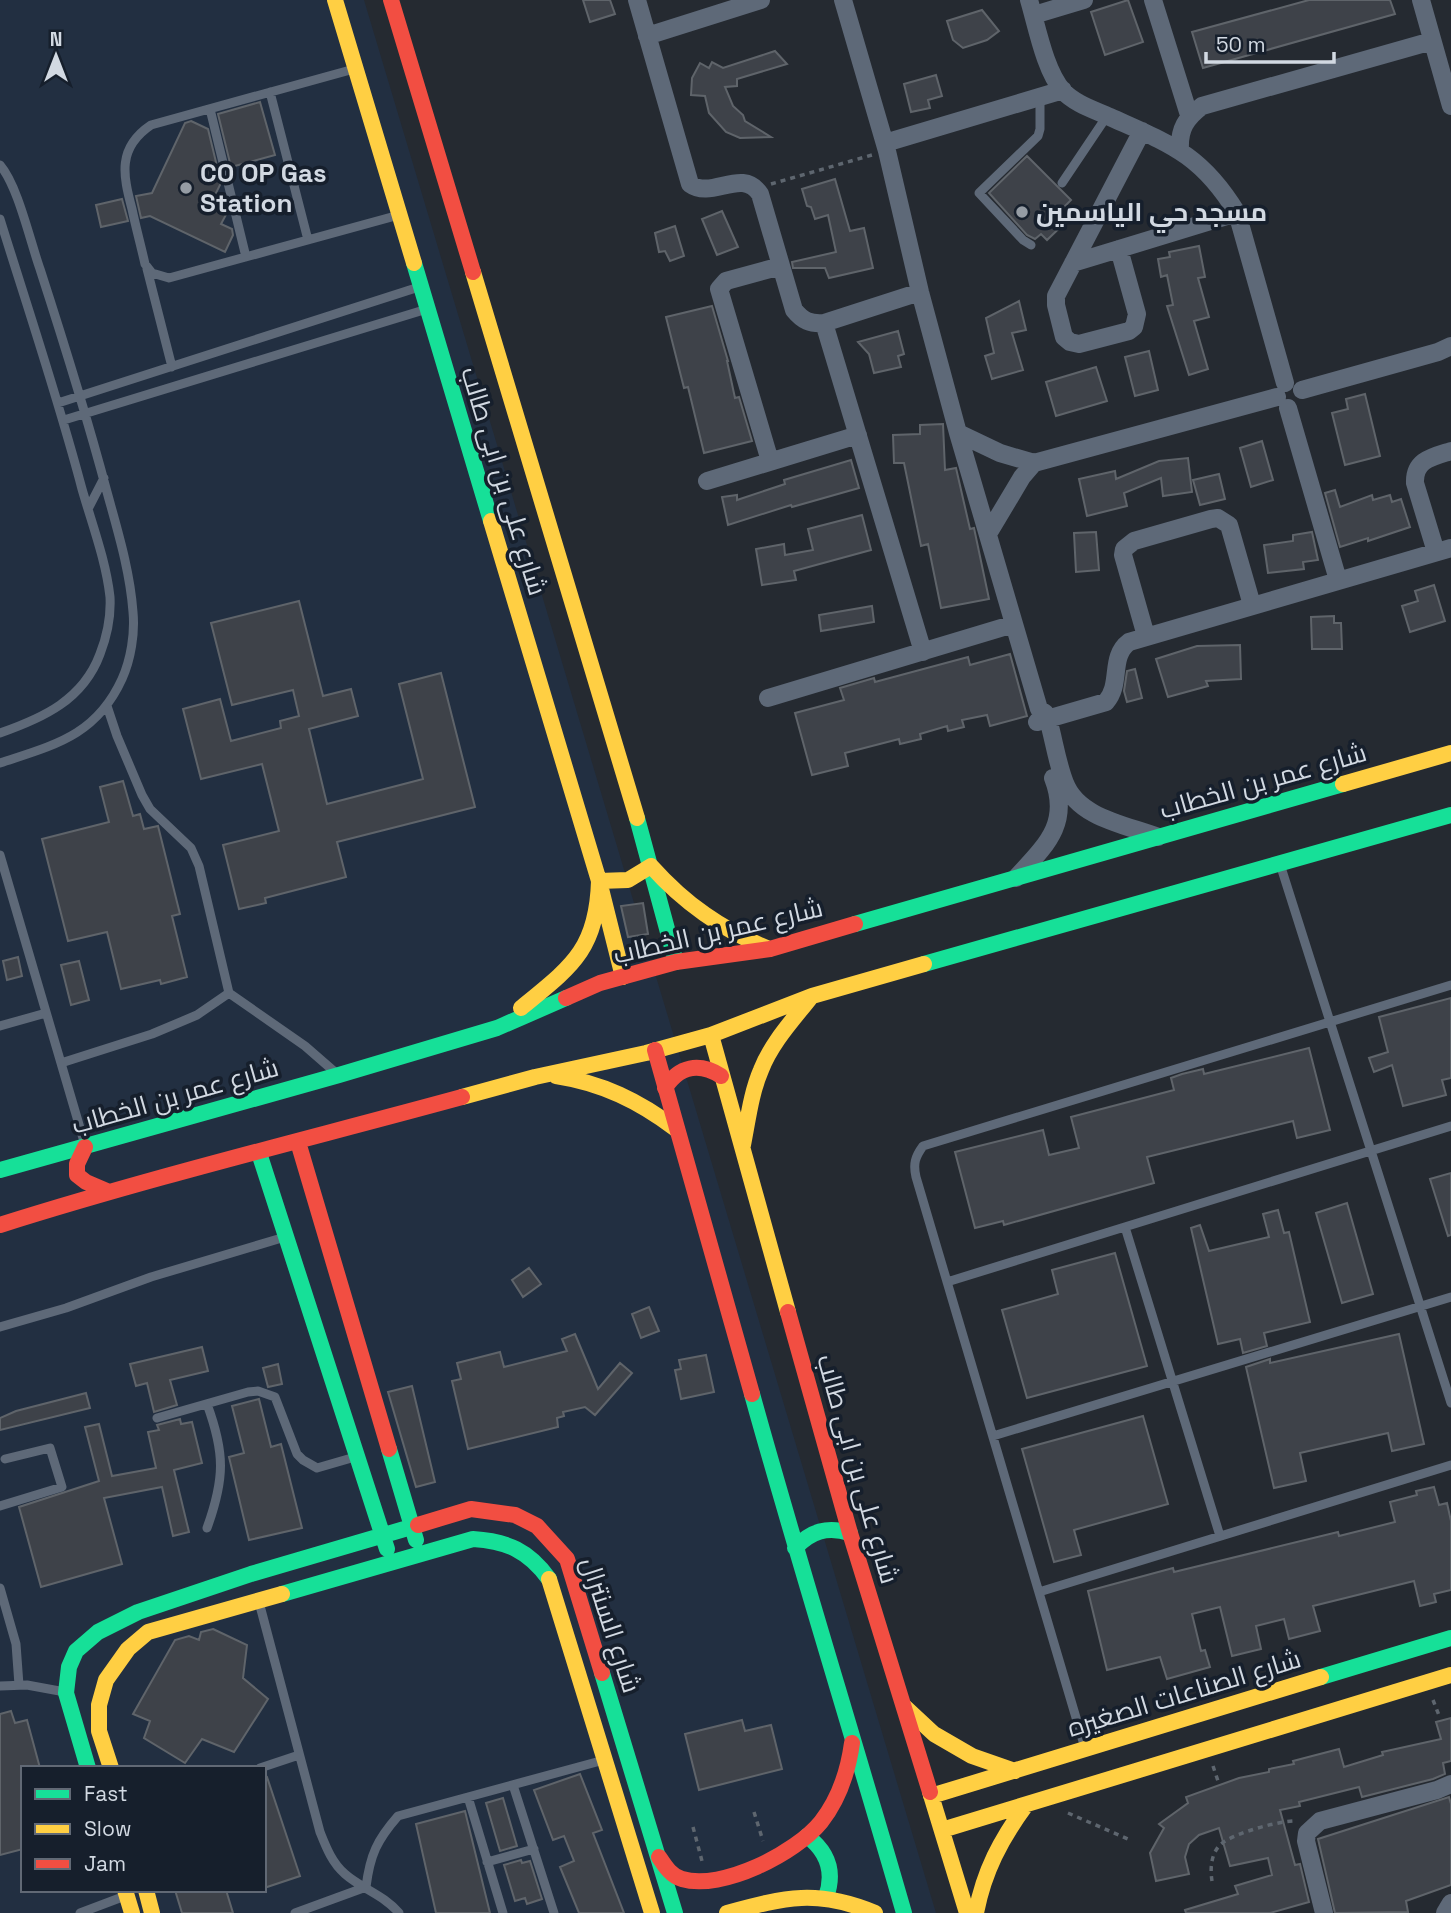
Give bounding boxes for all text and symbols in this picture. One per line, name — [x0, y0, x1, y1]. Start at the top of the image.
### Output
north arrow — [21, 21, 91, 91]
scale bar — [1206, 21, 1334, 65]
text: N — [50, 27, 62, 52]
text: 50 m — [1216, 31, 1266, 58]
place label: CO OP Gas Station — [200, 156, 327, 220]
marker: CO OP Gas Station — [178, 180, 194, 196]
place label: مسجد حي الياسمين — [1036, 195, 1267, 233]
marker: مسجد حي الياسمين — [1014, 204, 1030, 220]
street label: شارع على بن ابى طالب — [453, 363, 555, 599]
street label: شارع عمر بن الخطاب — [1156, 735, 1370, 827]
street label: شارع عمر بن الخطاب — [610, 890, 826, 972]
street label: شارع عمر بن الخطاب — [68, 1050, 282, 1142]
street label: شارع على بن ابى طالب — [809, 1350, 907, 1588]
street label: شارع السنترال — [573, 1553, 649, 1697]
street label: شارع الصناعات الصغيره — [1063, 1641, 1305, 1745]
legend — [21, 1766, 266, 1892]
text: Fast — [84, 1780, 128, 1807]
text: Slow — [84, 1815, 132, 1842]
text: Jam — [84, 1850, 126, 1877]

